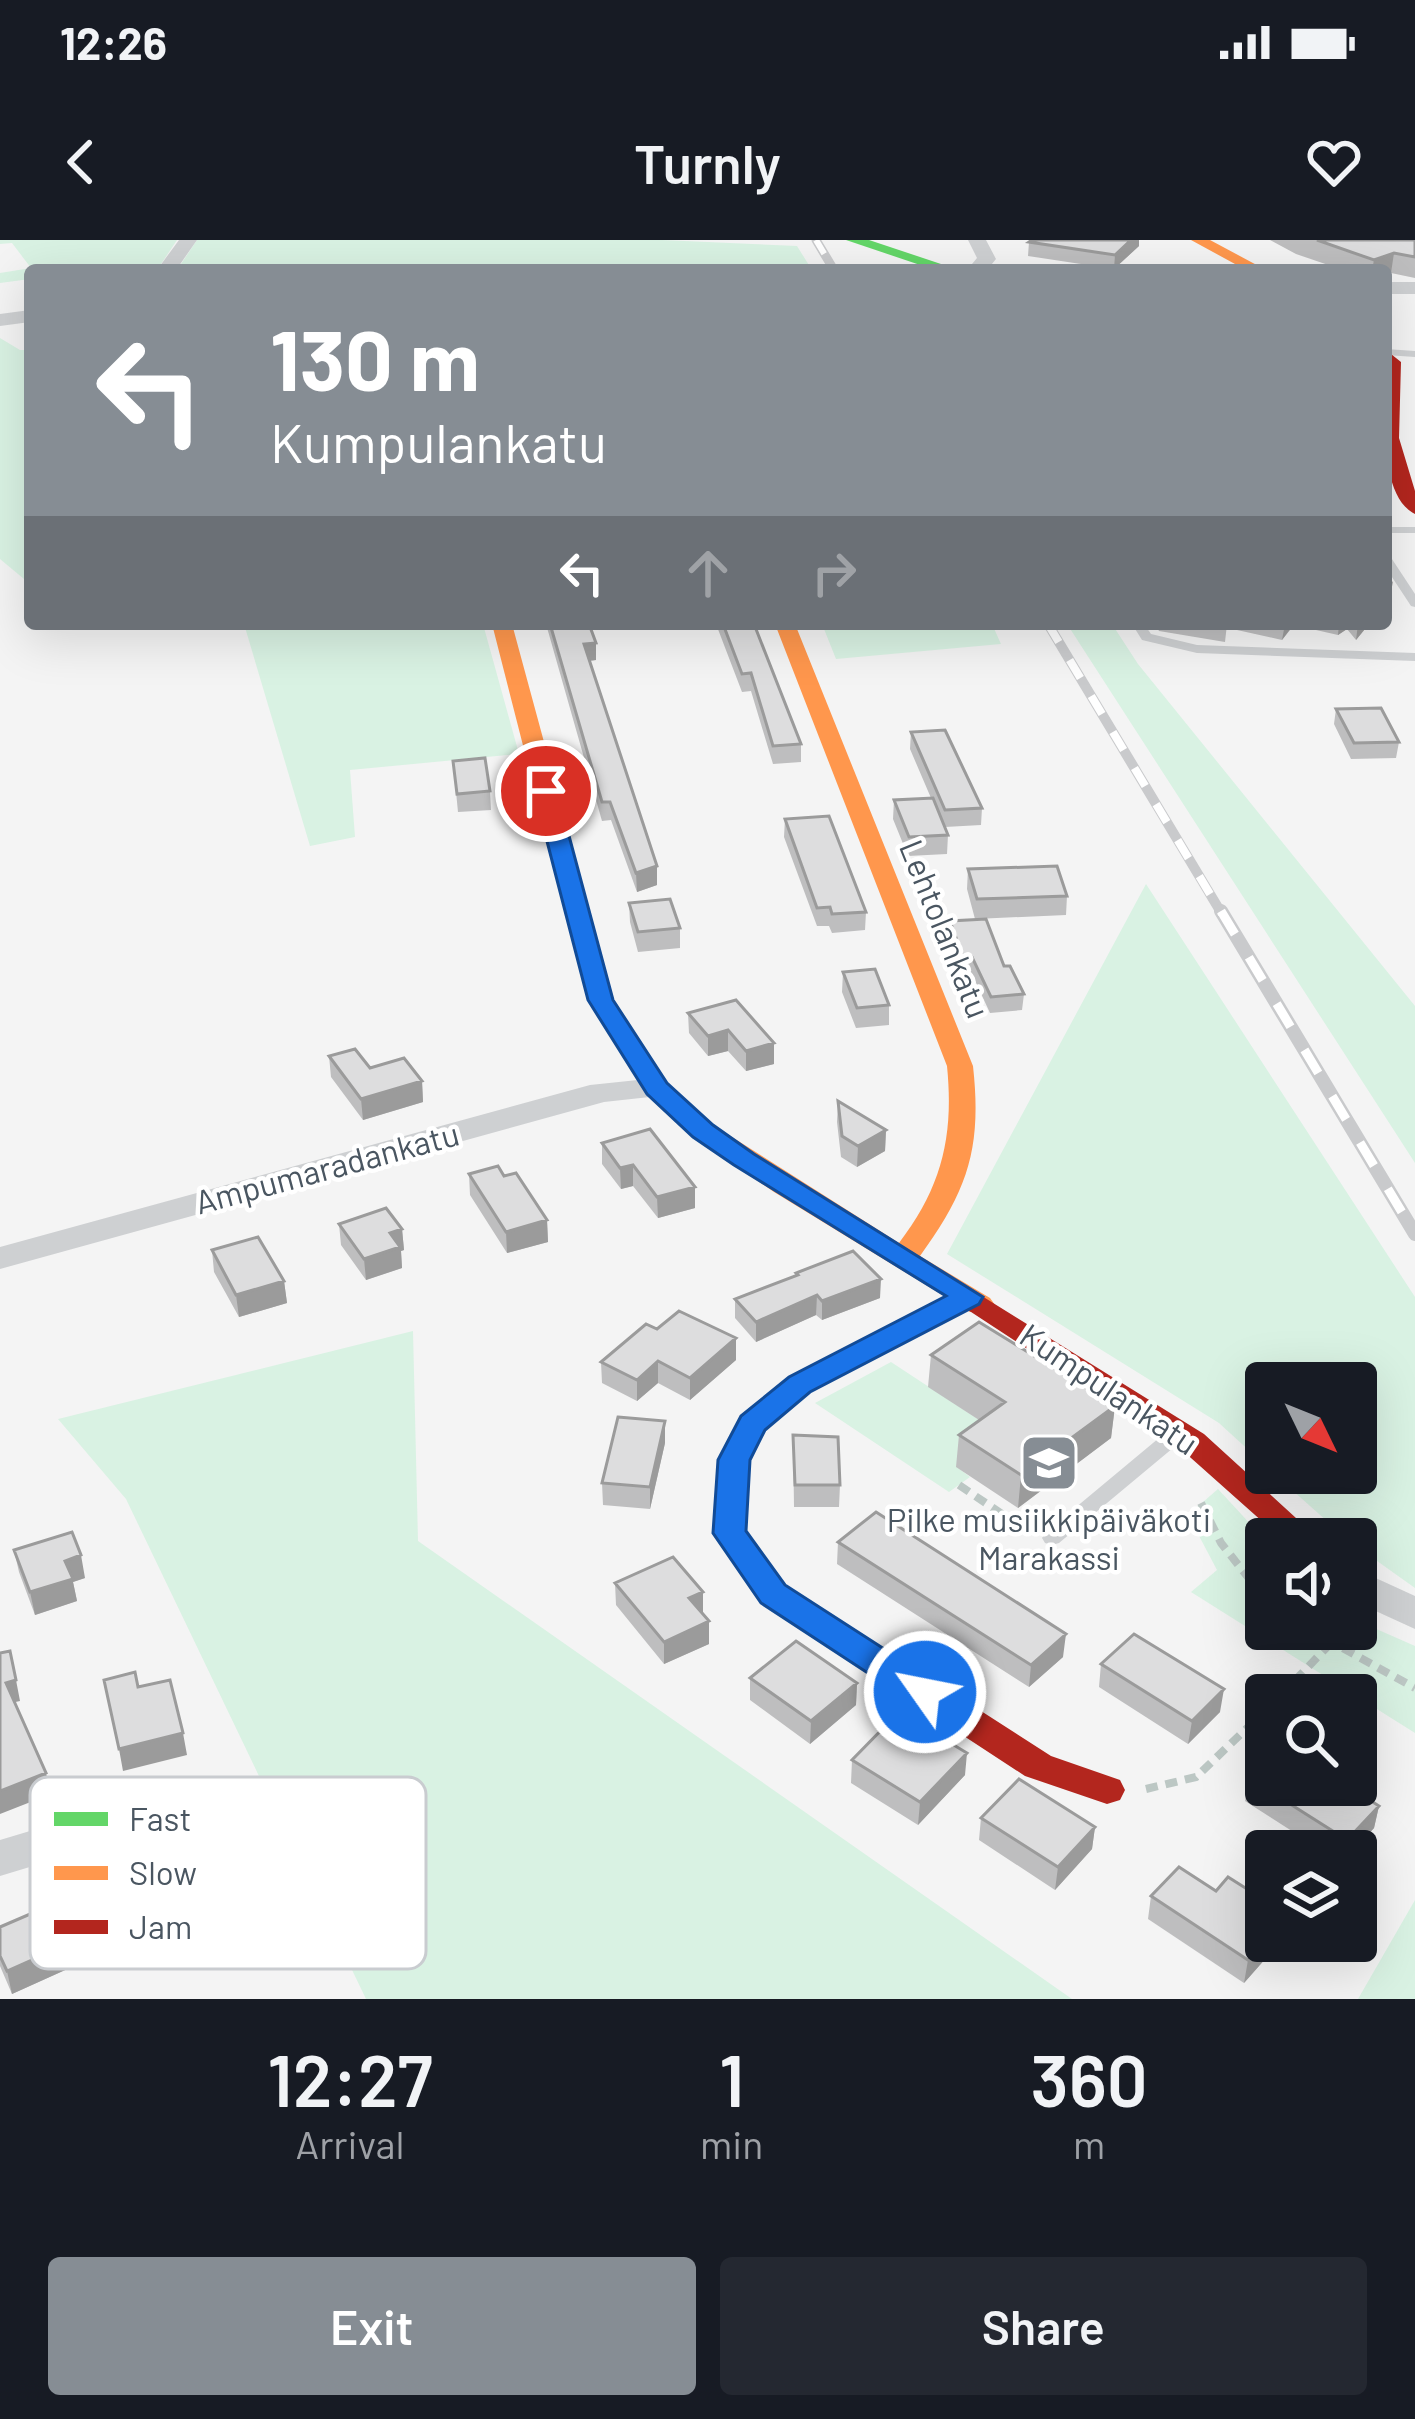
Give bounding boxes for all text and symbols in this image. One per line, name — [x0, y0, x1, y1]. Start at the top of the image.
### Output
text: 12:26 — [60, 15, 167, 69]
icon: back — [48, 129, 114, 195]
icon: heart — [1301, 129, 1367, 195]
text: Turnly — [634, 130, 781, 195]
text: 130 m — [270, 307, 480, 408]
icon: left — [72, 312, 228, 468]
text: Kumpulankatu — [270, 409, 607, 474]
icon: left — [549, 540, 615, 606]
icon: ahead — [675, 540, 741, 606]
icon: right — [801, 540, 867, 606]
pin — [495, 740, 597, 842]
icon: arrive — [513, 758, 579, 824]
street label: Lehtolankatu — [892, 834, 1000, 1024]
street label: Ampumaradankatu — [190, 1113, 463, 1221]
street label: Kumpulankatu — [1013, 1314, 1206, 1462]
north arrow — [1245, 1362, 1377, 1494]
map controls — [1245, 1362, 1377, 1962]
school or university icon: Pilke musiikkipäiväkoti Marakassi — [1018, 1432, 1080, 1494]
place label: Pilke musiikkipäiväkoti Marakassi — [887, 1499, 1211, 1577]
button: sound — [1245, 1518, 1377, 1650]
position arrow — [862, 1629, 988, 1755]
button: search — [1245, 1674, 1377, 1806]
legend — [30, 1777, 426, 1969]
text: Fast — [129, 1798, 191, 1838]
button: layers — [1245, 1830, 1377, 1962]
text: Slow — [129, 1852, 197, 1892]
text: Jam — [129, 1906, 192, 1946]
text: 12:27 — [267, 2035, 433, 2121]
text: 1 — [719, 2035, 744, 2121]
text: 360 — [1031, 2035, 1148, 2121]
text: Arrival — [295, 2120, 405, 2167]
text: min — [700, 2120, 763, 2167]
text: m — [1073, 2120, 1105, 2167]
button: Exit — [48, 2257, 696, 2395]
button: Share — [720, 2257, 1367, 2395]

